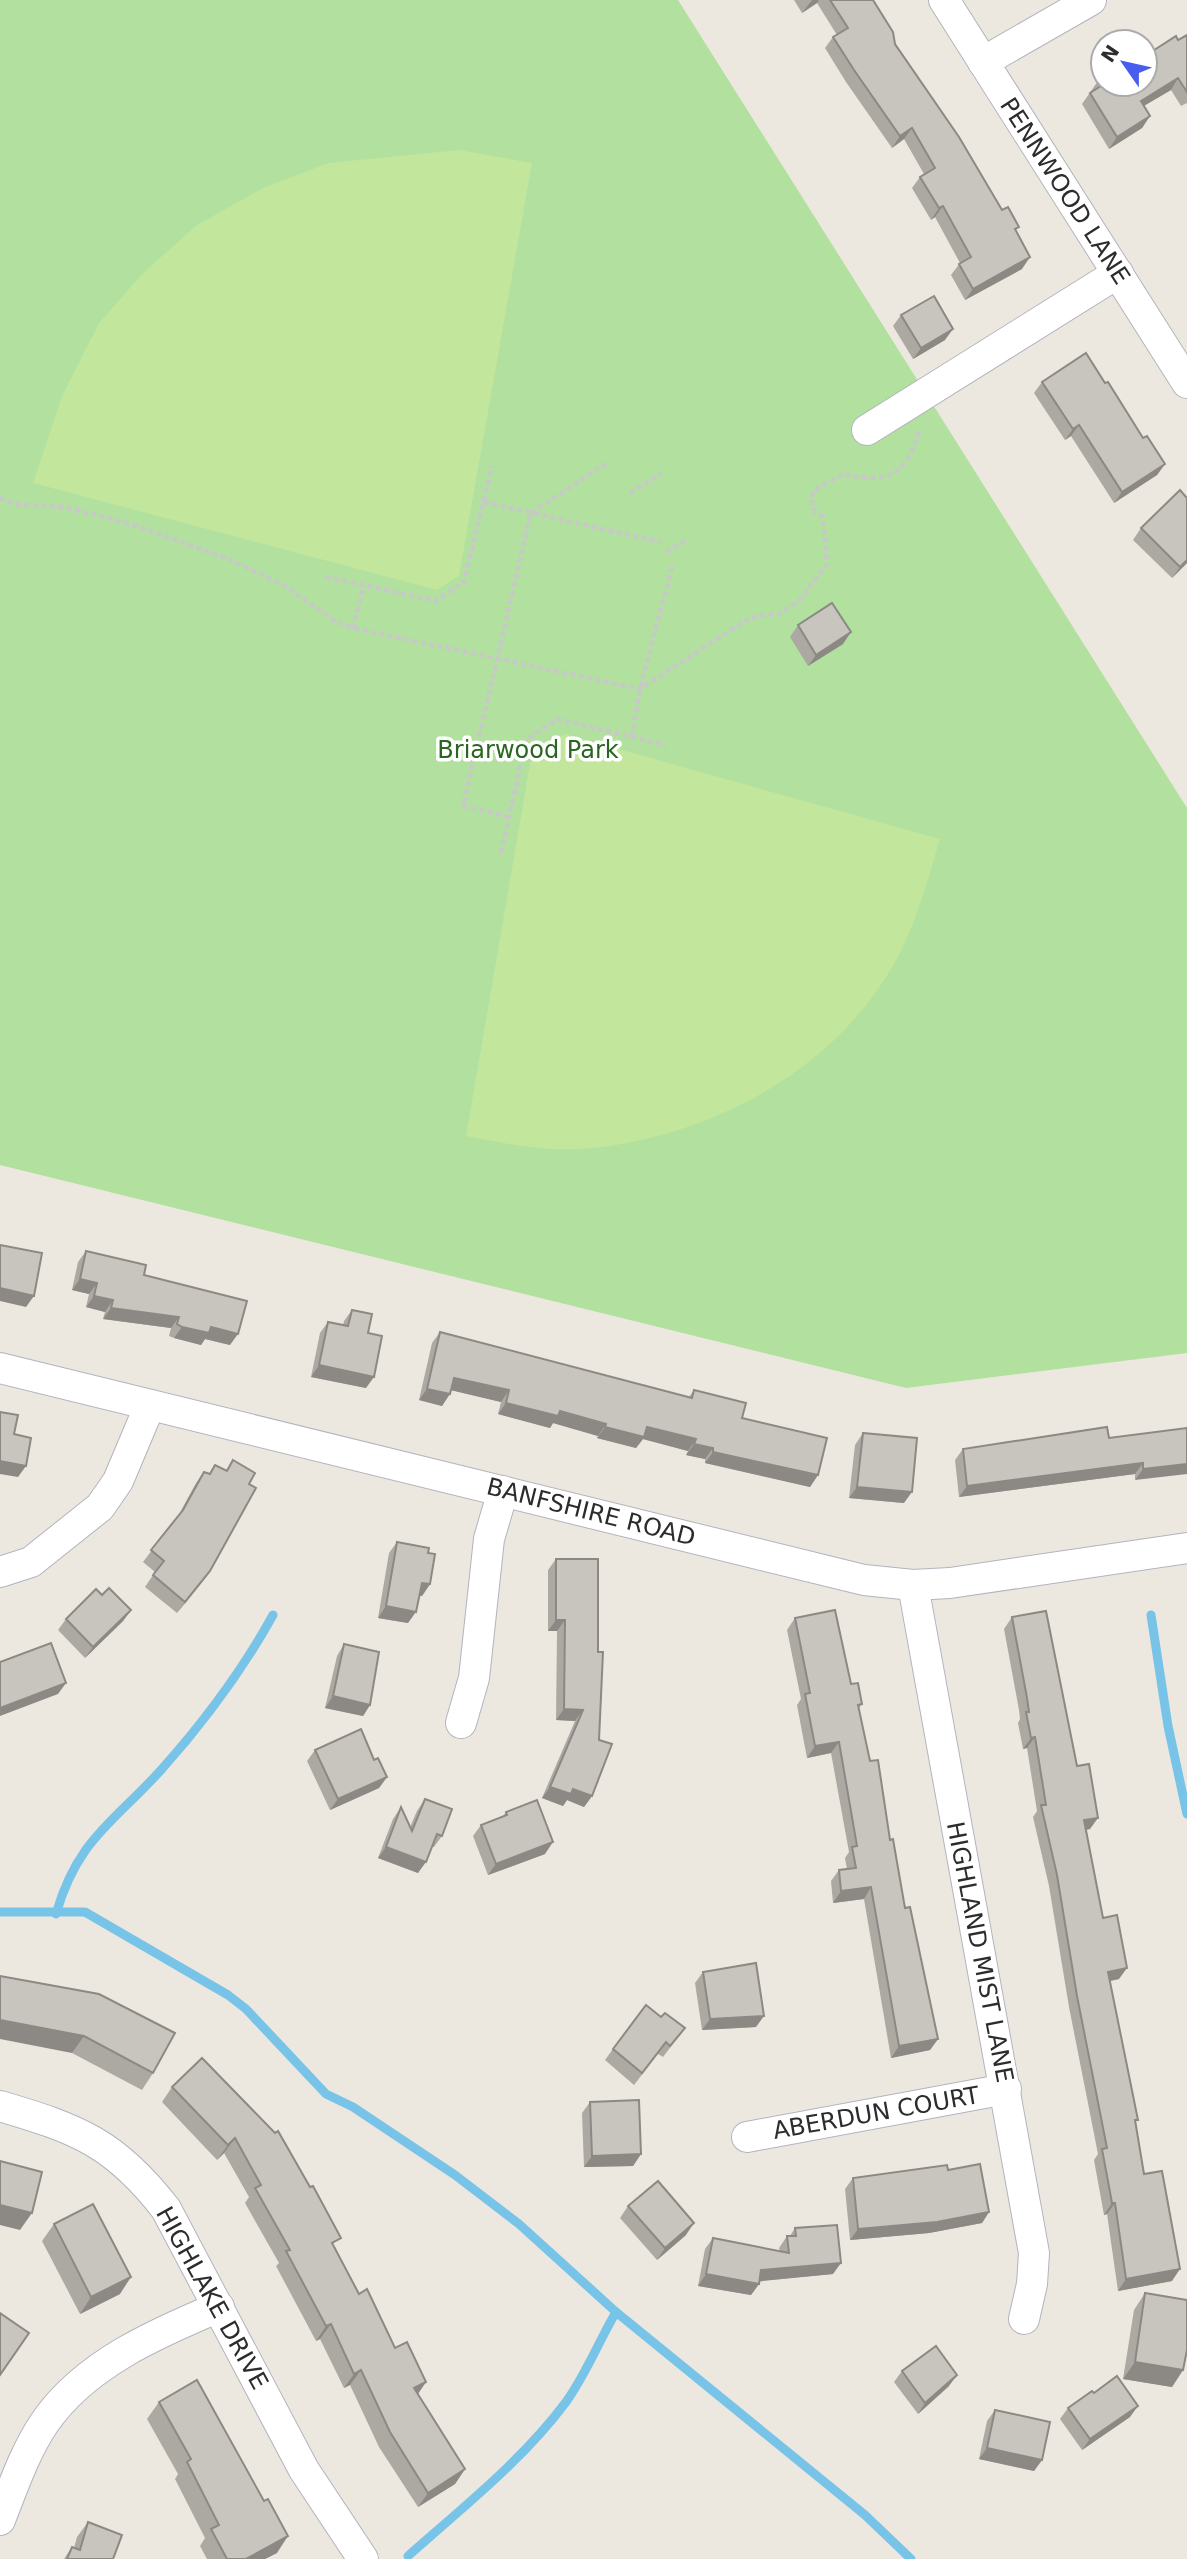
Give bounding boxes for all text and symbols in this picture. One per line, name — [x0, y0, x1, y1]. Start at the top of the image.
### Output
north arrow — [1089, 28, 1159, 98]
text: N — [1096, 41, 1123, 66]
street label: PENNWOOD LANE — [994, 93, 1136, 289]
park label: Briarwood Park — [437, 736, 619, 764]
street label: BANFSHIRE ROAD — [484, 1473, 698, 1551]
street label: HIGHLAND MIST LANE — [941, 1819, 1019, 2085]
street label: ABERDUN COURT — [771, 2081, 982, 2145]
street label: HIGHLAKE DRIVE — [150, 2202, 274, 2394]

